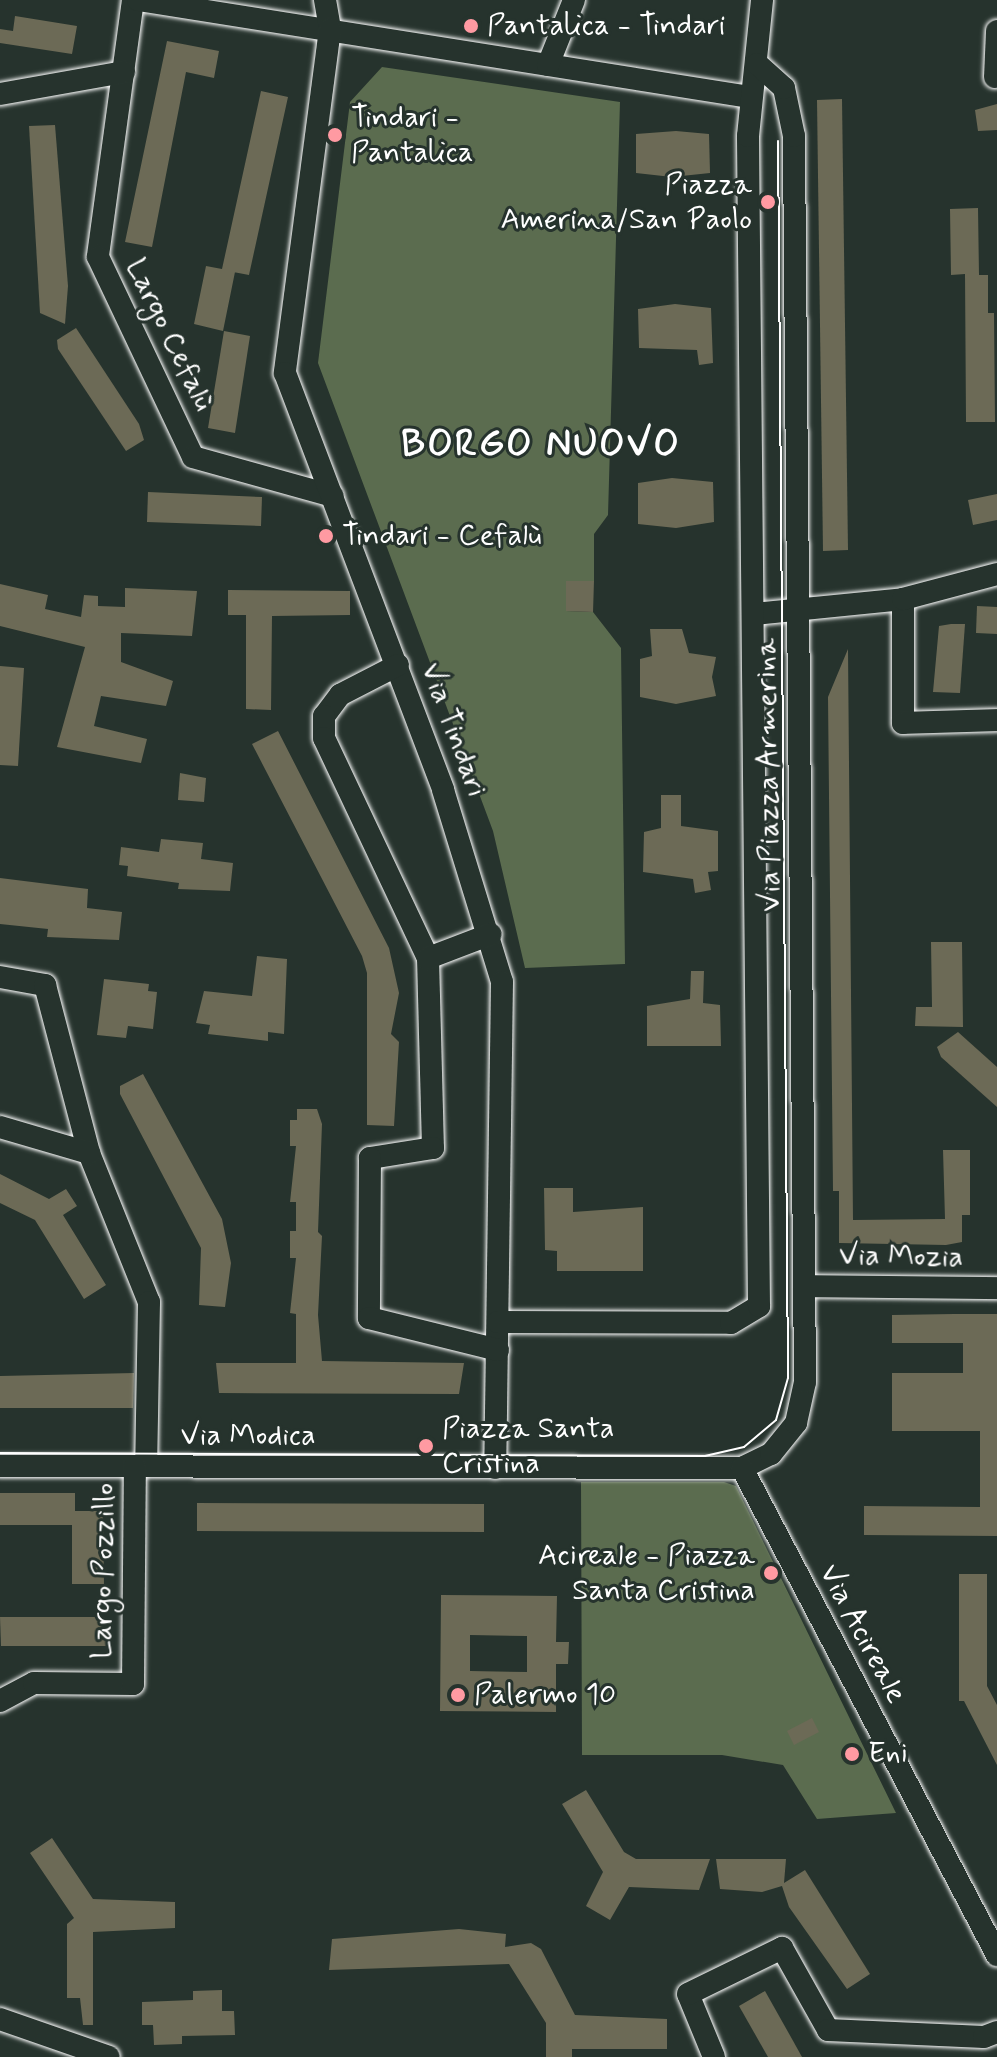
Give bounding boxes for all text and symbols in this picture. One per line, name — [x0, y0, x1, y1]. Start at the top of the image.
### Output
place label: Pantalica - Tindari — [487, 8, 725, 44]
marker: Pantalica - Tindari — [462, 17, 480, 35]
place label: Tindari - Pantalica — [351, 100, 473, 170]
marker: Tindari - Pantalica — [326, 126, 344, 144]
place label: Piazza Amerina/San Paolo — [503, 167, 752, 238]
marker: Piazza Amerina/San Paolo — [759, 193, 777, 211]
street label: Largo Cefalù — [117, 253, 221, 417]
district label: BORGO NUOVO — [403, 422, 679, 468]
place label: Tindari - Cefalù — [342, 518, 542, 554]
marker: Tindari - Cefalù — [317, 527, 335, 545]
street label: Via Piazza Armerina — [749, 640, 789, 910]
street label: Via Tindari — [413, 660, 493, 800]
street label: Via Mozia — [836, 1238, 966, 1276]
place label: Piazza Santa Cristina — [442, 1411, 614, 1482]
street label: Via Modica — [178, 1418, 318, 1454]
marker: Piazza Santa Cristina — [417, 1437, 435, 1455]
street label: Largo Pozzillo — [84, 1484, 124, 1658]
place label: Acireale - Piazza Santa Cristina — [538, 1538, 755, 1608]
street label: Via Acireale — [811, 1560, 913, 1708]
marker: Acireale - Piazza Santa Cristina — [762, 1564, 780, 1582]
place label: Palermo 10 — [474, 1677, 616, 1713]
marker: Palermo 10 — [449, 1686, 467, 1704]
place label: Eni — [868, 1736, 908, 1772]
marker: Eni — [843, 1745, 861, 1763]

